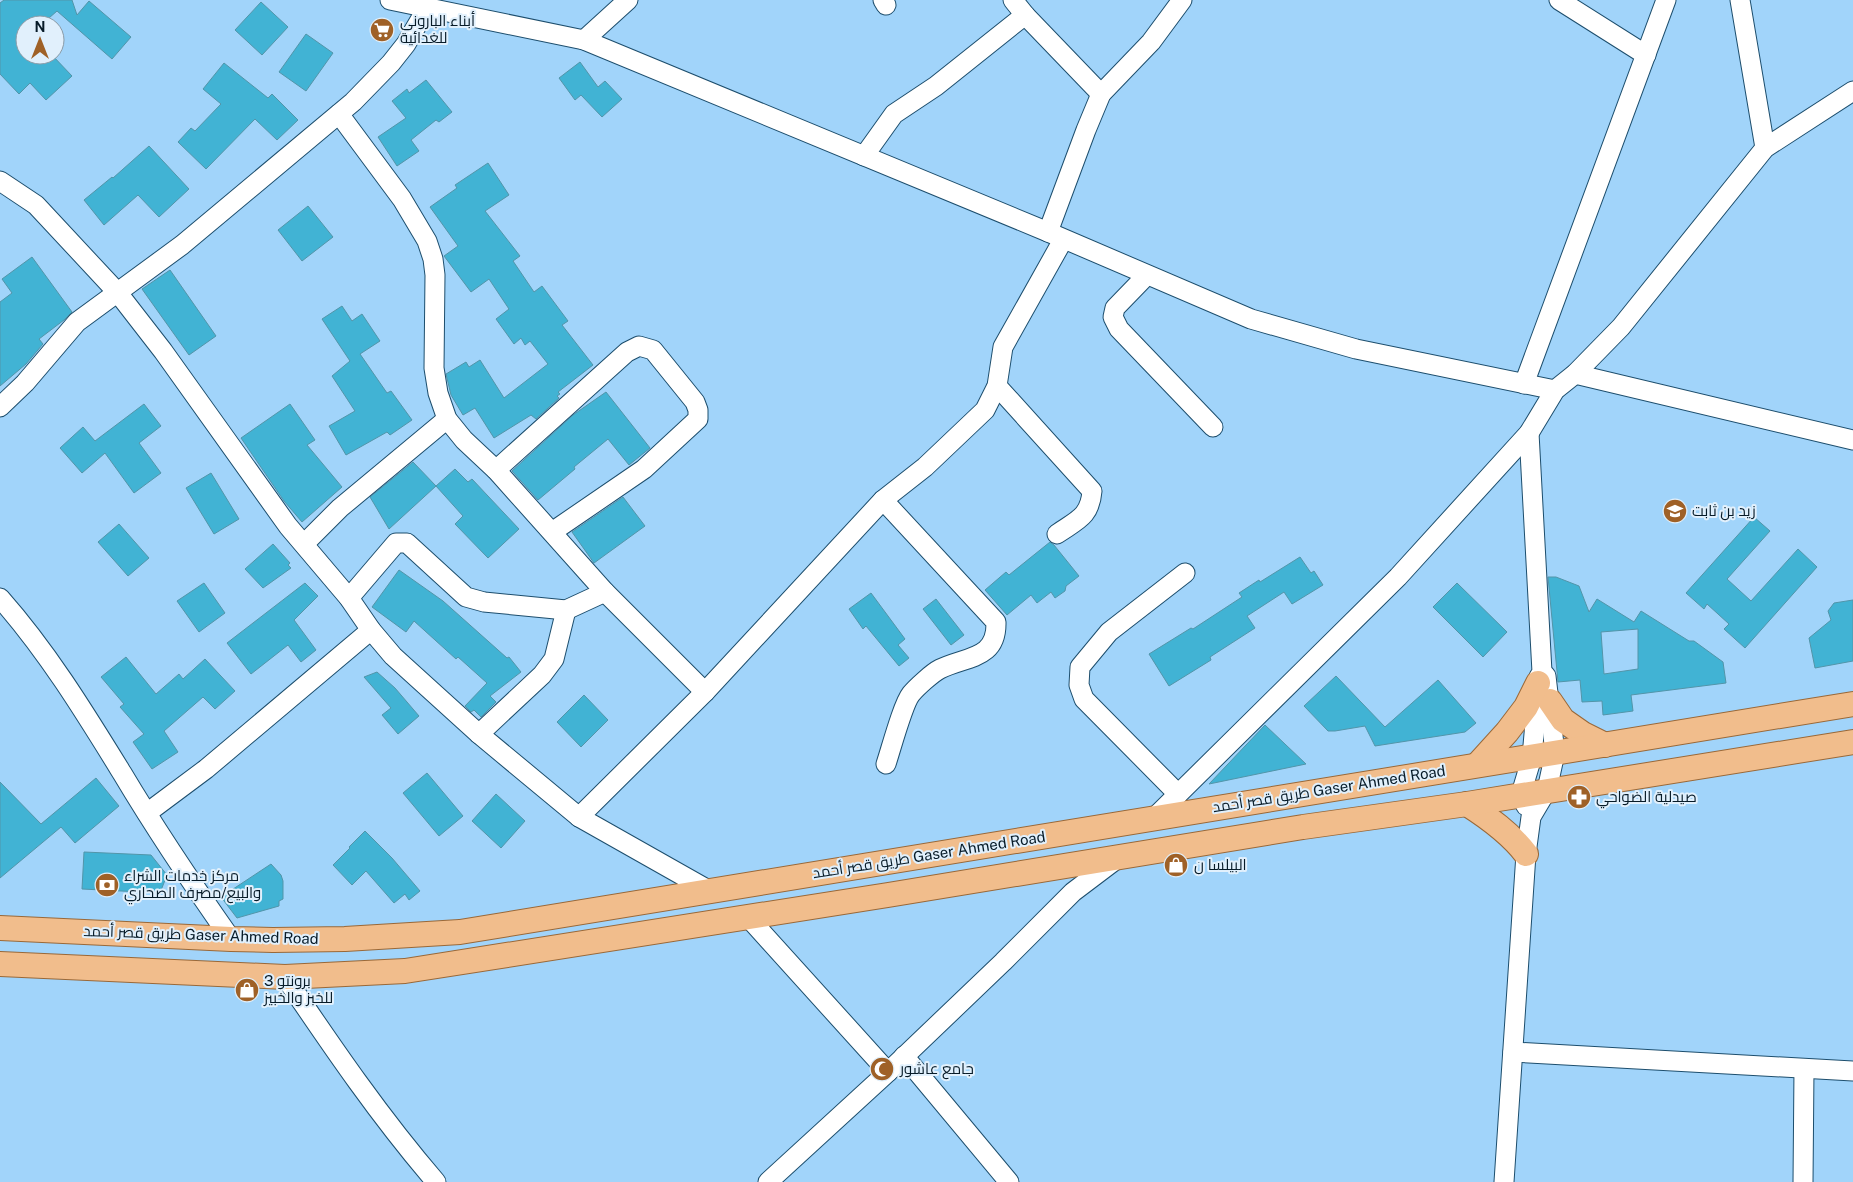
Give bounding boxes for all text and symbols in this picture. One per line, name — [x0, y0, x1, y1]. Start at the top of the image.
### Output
place label: أبناء البارونى للغدائية — [400, 11, 475, 46]
north arrow — [15, 15, 65, 65]
supermarket icon: أبناء البارونى للغدائية — [369, 17, 395, 43]
text: N — [35, 19, 45, 35]
school or university icon: زيد بن ثابت — [1662, 498, 1688, 524]
place label: زيد بن ثابت — [1692, 502, 1756, 521]
street label: طريق قصر أحمد Gaser Ahmed Road — [1211, 761, 1447, 817]
pharmacy icon: صيدلية الضواحي — [1566, 784, 1592, 810]
place label: صيدلية الضواحي — [1596, 788, 1697, 809]
street label: طريق قصر أحمد Gaser Ahmed Road — [811, 827, 1047, 883]
shop icon: البيلسا ن — [1163, 852, 1189, 878]
place label: البيلسا ن — [1194, 856, 1247, 875]
place label: مركز خدمات الشراء والبيع/مصرف الصحاري — [124, 867, 261, 905]
bank icon: مركز خدمات الشراء والبيع/مصرف الصحاري — [94, 872, 120, 898]
street label: طريق قصر أحمد Gaser Ahmed Road — [83, 921, 319, 949]
place label: برونتو 3 للخبز والخبيز — [263, 972, 333, 1007]
shop icon: برونتو 3 للخبز والخبيز — [234, 977, 260, 1003]
mosque icon: جامع عاشور — [869, 1056, 895, 1082]
place label: جامع عاشور — [899, 1060, 974, 1080]

